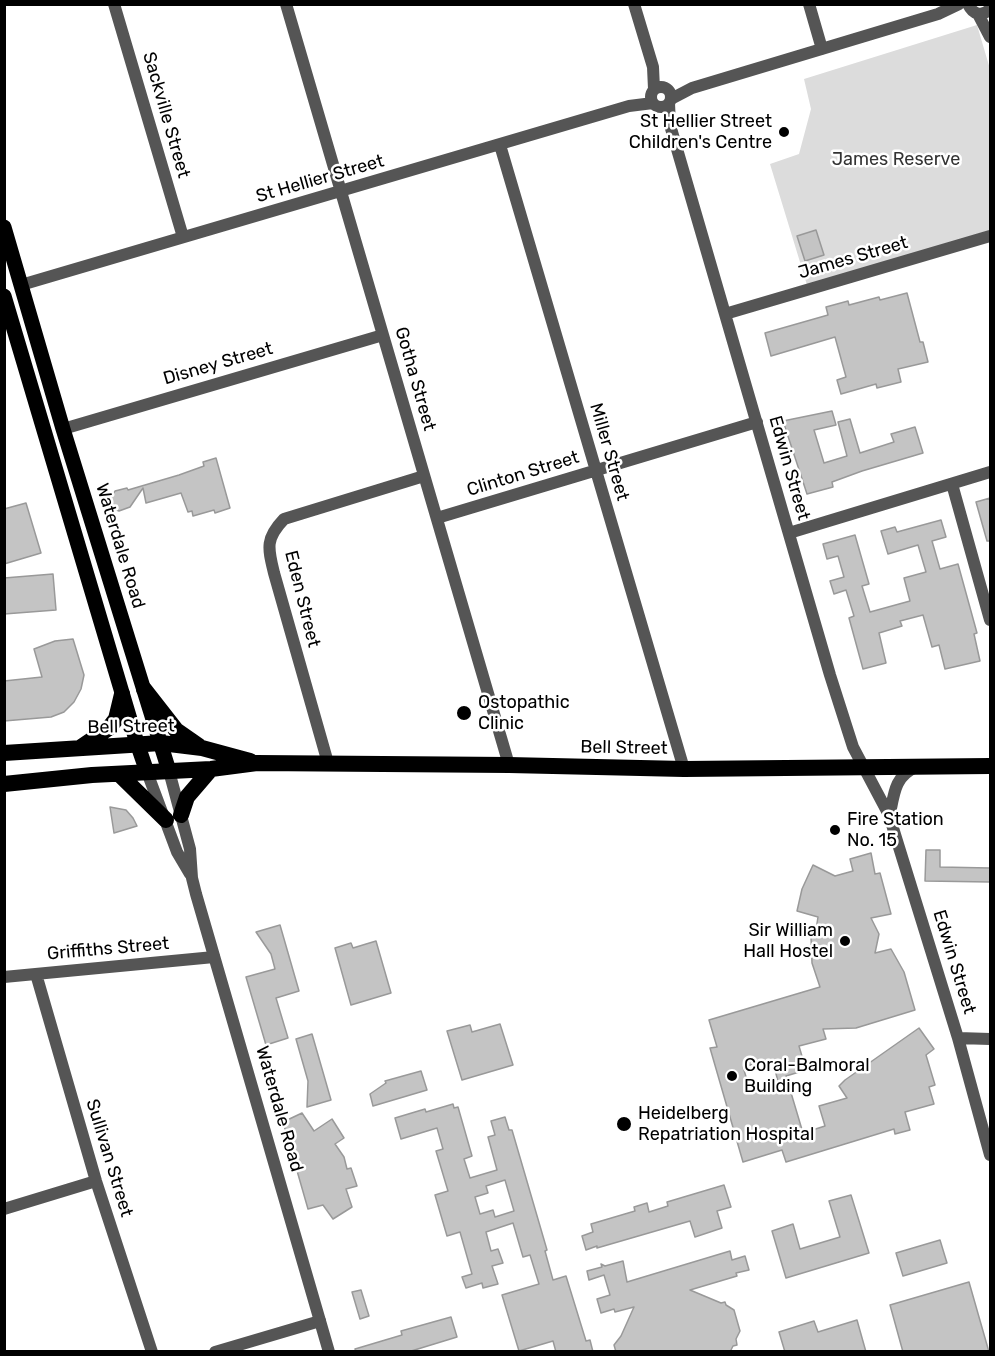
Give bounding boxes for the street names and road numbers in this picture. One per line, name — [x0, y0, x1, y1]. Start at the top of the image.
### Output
street label: Sackville Street — [138, 50, 194, 180]
street label: St Hellier Street — [254, 150, 386, 208]
street label: James Street — [796, 232, 910, 284]
street label: Gotha Street — [390, 325, 440, 433]
street label: Disney Street — [161, 338, 275, 390]
street label: Miller Street — [585, 401, 633, 503]
street label: Edwin Street — [764, 413, 814, 523]
street label: Clinton Street — [464, 447, 582, 501]
street label: Waterdale Road — [91, 481, 149, 611]
street label: Eden Street — [280, 548, 324, 650]
street label: Bell Street — [87, 715, 175, 739]
street label: Bell Street — [580, 736, 668, 760]
street label: Edwin Street — [928, 907, 980, 1017]
street label: Griffiths Street — [46, 933, 170, 965]
street label: Waterdale Road — [251, 1044, 307, 1174]
street label: Sullivan Street — [81, 1096, 137, 1220]

